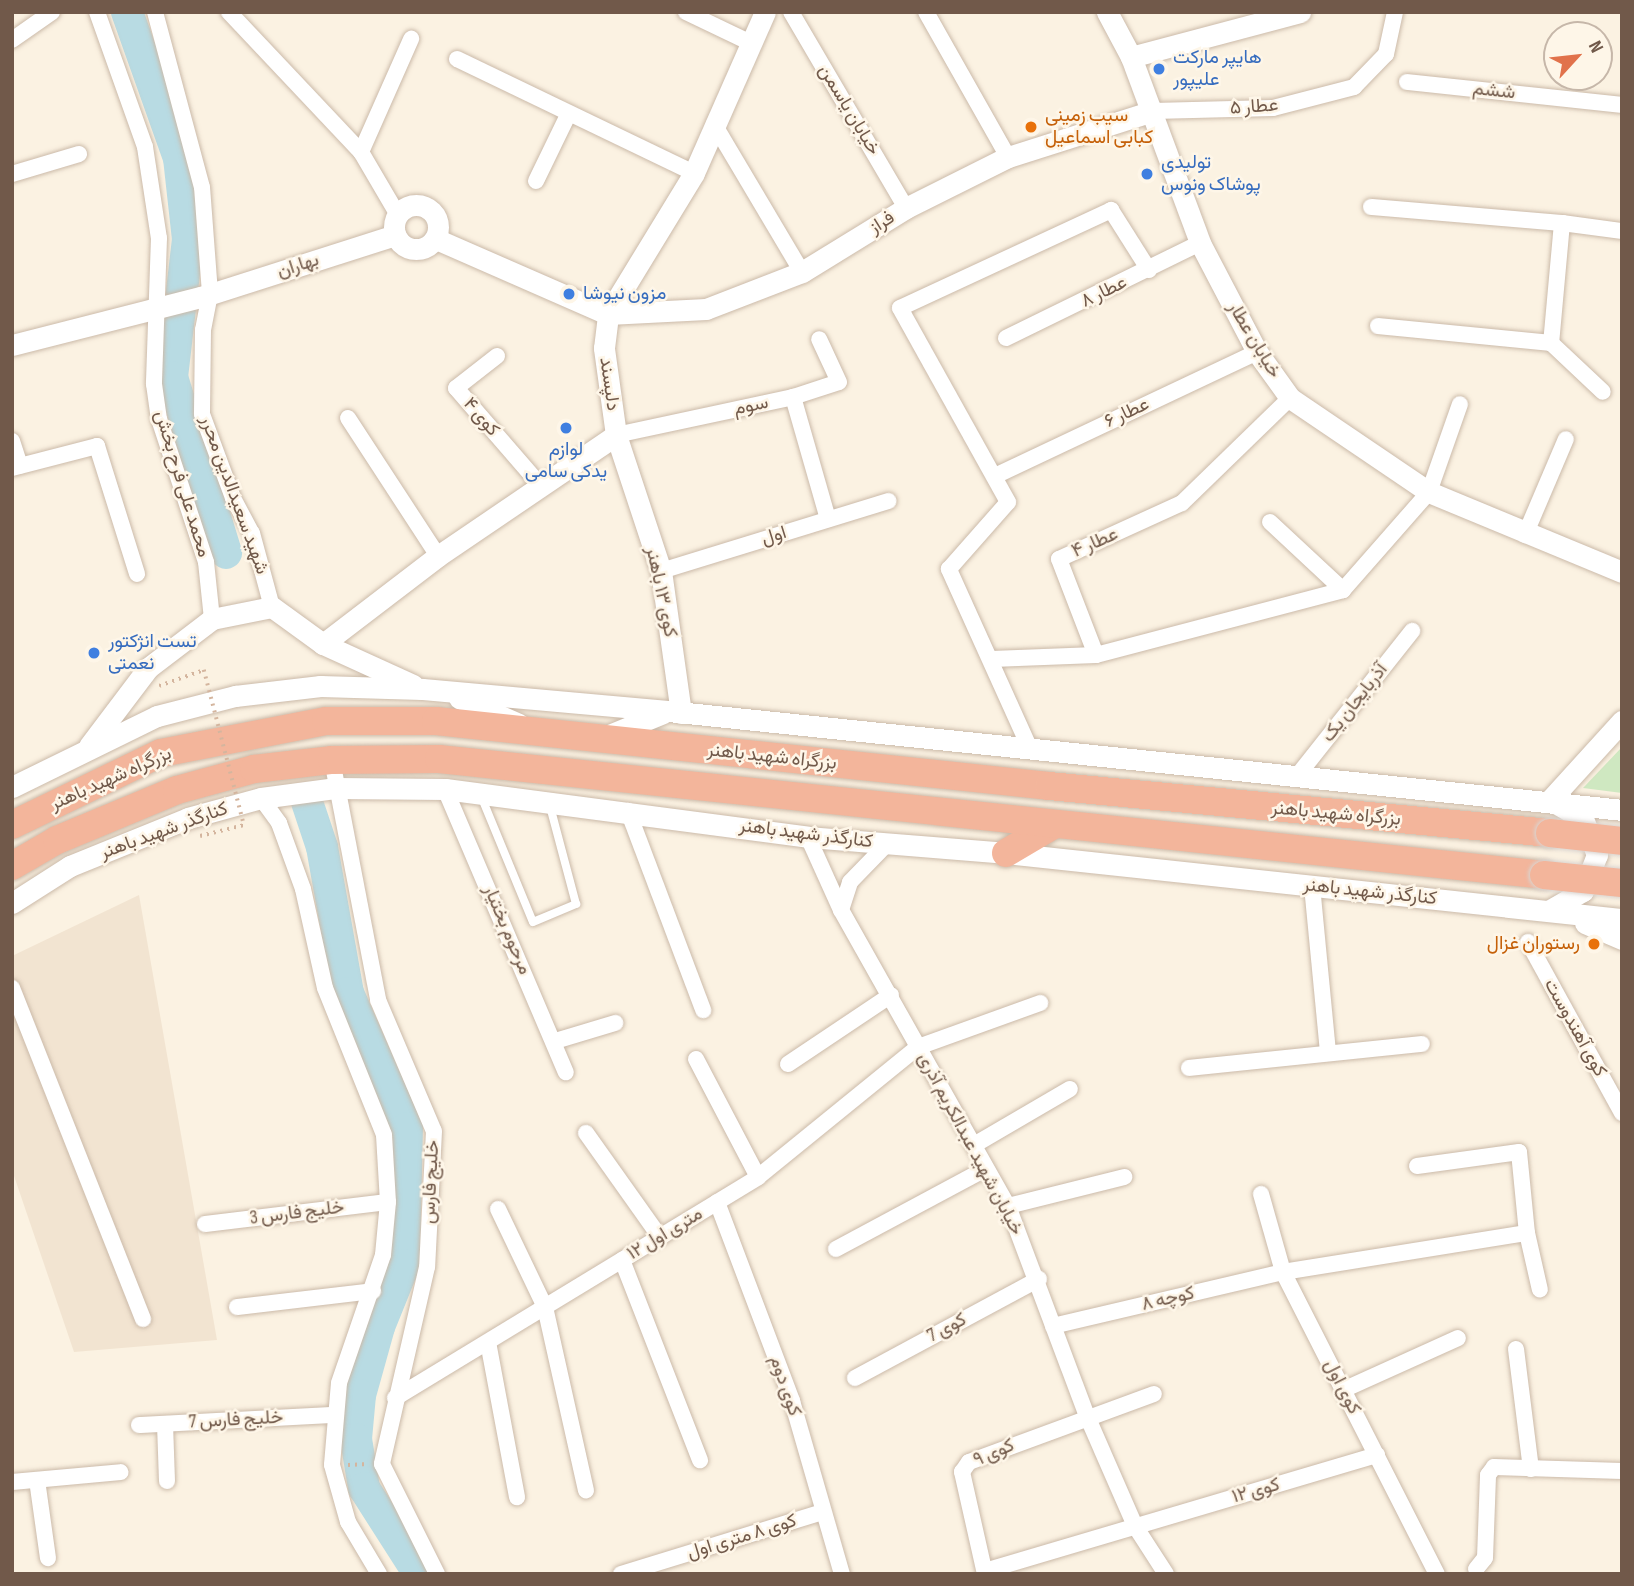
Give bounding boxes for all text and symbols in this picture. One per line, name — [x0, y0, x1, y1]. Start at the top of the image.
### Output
north arrow — [1543, 21, 1613, 91]
text: N — [1583, 37, 1608, 57]
place label: هایپر مارکت علیپور — [1173, 47, 1262, 91]
street label: خیابان یاسمن — [813, 61, 885, 159]
marker: هایپر مارکت علیپور — [1151, 61, 1167, 77]
street label: ششم — [1471, 77, 1517, 105]
street label: عطار ۵ — [1229, 94, 1279, 120]
place label: سیب زمینی کبابی اسماعیل — [1045, 105, 1153, 149]
marker: سیب زمینی کبابی اسماعیل — [1023, 119, 1039, 135]
place label: تولیدی پوشاک ونوس — [1161, 152, 1261, 196]
marker: تولیدی پوشاک ونوس — [1139, 166, 1155, 182]
street label: فراز — [865, 207, 899, 239]
street label: بهاران — [274, 249, 322, 283]
street label: عطار ۸ — [1077, 271, 1131, 313]
place label: مزون نیوشا — [583, 283, 666, 305]
marker: مزون نیوشا — [561, 286, 577, 302]
street label: خیابان عطار — [1222, 298, 1286, 382]
street label: دلپسند — [594, 356, 624, 412]
street label: سوم — [732, 391, 770, 421]
street label: کوی ۴ — [458, 393, 504, 441]
street label: عطار ۶ — [1101, 393, 1153, 433]
street label: محمد علی فرح بخش — [149, 408, 215, 560]
street label: شهید سعیدالدین محرر — [195, 413, 273, 577]
marker: لوازم یدکی سامی — [558, 420, 574, 436]
place label: لوازم یدکی سامی — [525, 439, 607, 483]
street label: اول — [759, 521, 789, 551]
street label: عطار ۴ — [1068, 523, 1122, 563]
street label: کوی ۱۳ باهنر — [640, 545, 682, 639]
place label: تست انژکتور نعمتی — [108, 631, 197, 675]
marker: تست انژکتور نعمتی — [86, 645, 102, 661]
street label: آذربایجان یک — [1317, 659, 1393, 747]
street label: بزرگراه شهید باهنر — [706, 739, 838, 775]
street label: بزرگراه شهید باهنر — [47, 742, 175, 816]
street label: کنارگذر شهید باهنر — [97, 797, 231, 865]
street label: بزرگراه شهید باهنر — [1270, 797, 1402, 831]
street label: کنارگذر شهید باهنر — [738, 814, 874, 854]
street label: کنارگذر شهید باهنر — [1302, 874, 1438, 910]
street label: مرحوم بختیار — [478, 882, 536, 978]
place label: رستوران غزال — [1487, 933, 1580, 955]
marker: رستوران غزال — [1586, 936, 1602, 952]
street label: کوی آهندوست — [1539, 975, 1611, 1081]
street label: خیابان شهید عبدالکریم آذری — [912, 1049, 1028, 1239]
street label: خلیج فارس — [417, 1140, 445, 1224]
street label: خلیج فارس 3 — [249, 1196, 345, 1230]
street label: ۱۲ متری اول — [623, 1203, 707, 1265]
street label: کوچه ۸ — [1139, 1282, 1197, 1316]
street label: کوی 7 — [924, 1308, 970, 1348]
street label: کوی دوم — [764, 1353, 806, 1419]
street label: کوی اول — [1319, 1356, 1365, 1418]
street label: خلیج فارس 7 — [188, 1406, 284, 1434]
street label: کوی ۹ — [970, 1434, 1018, 1472]
street label: کوی ۱۲ — [1229, 1473, 1283, 1509]
street label: کوی ۸ متری اول — [685, 1510, 799, 1564]

